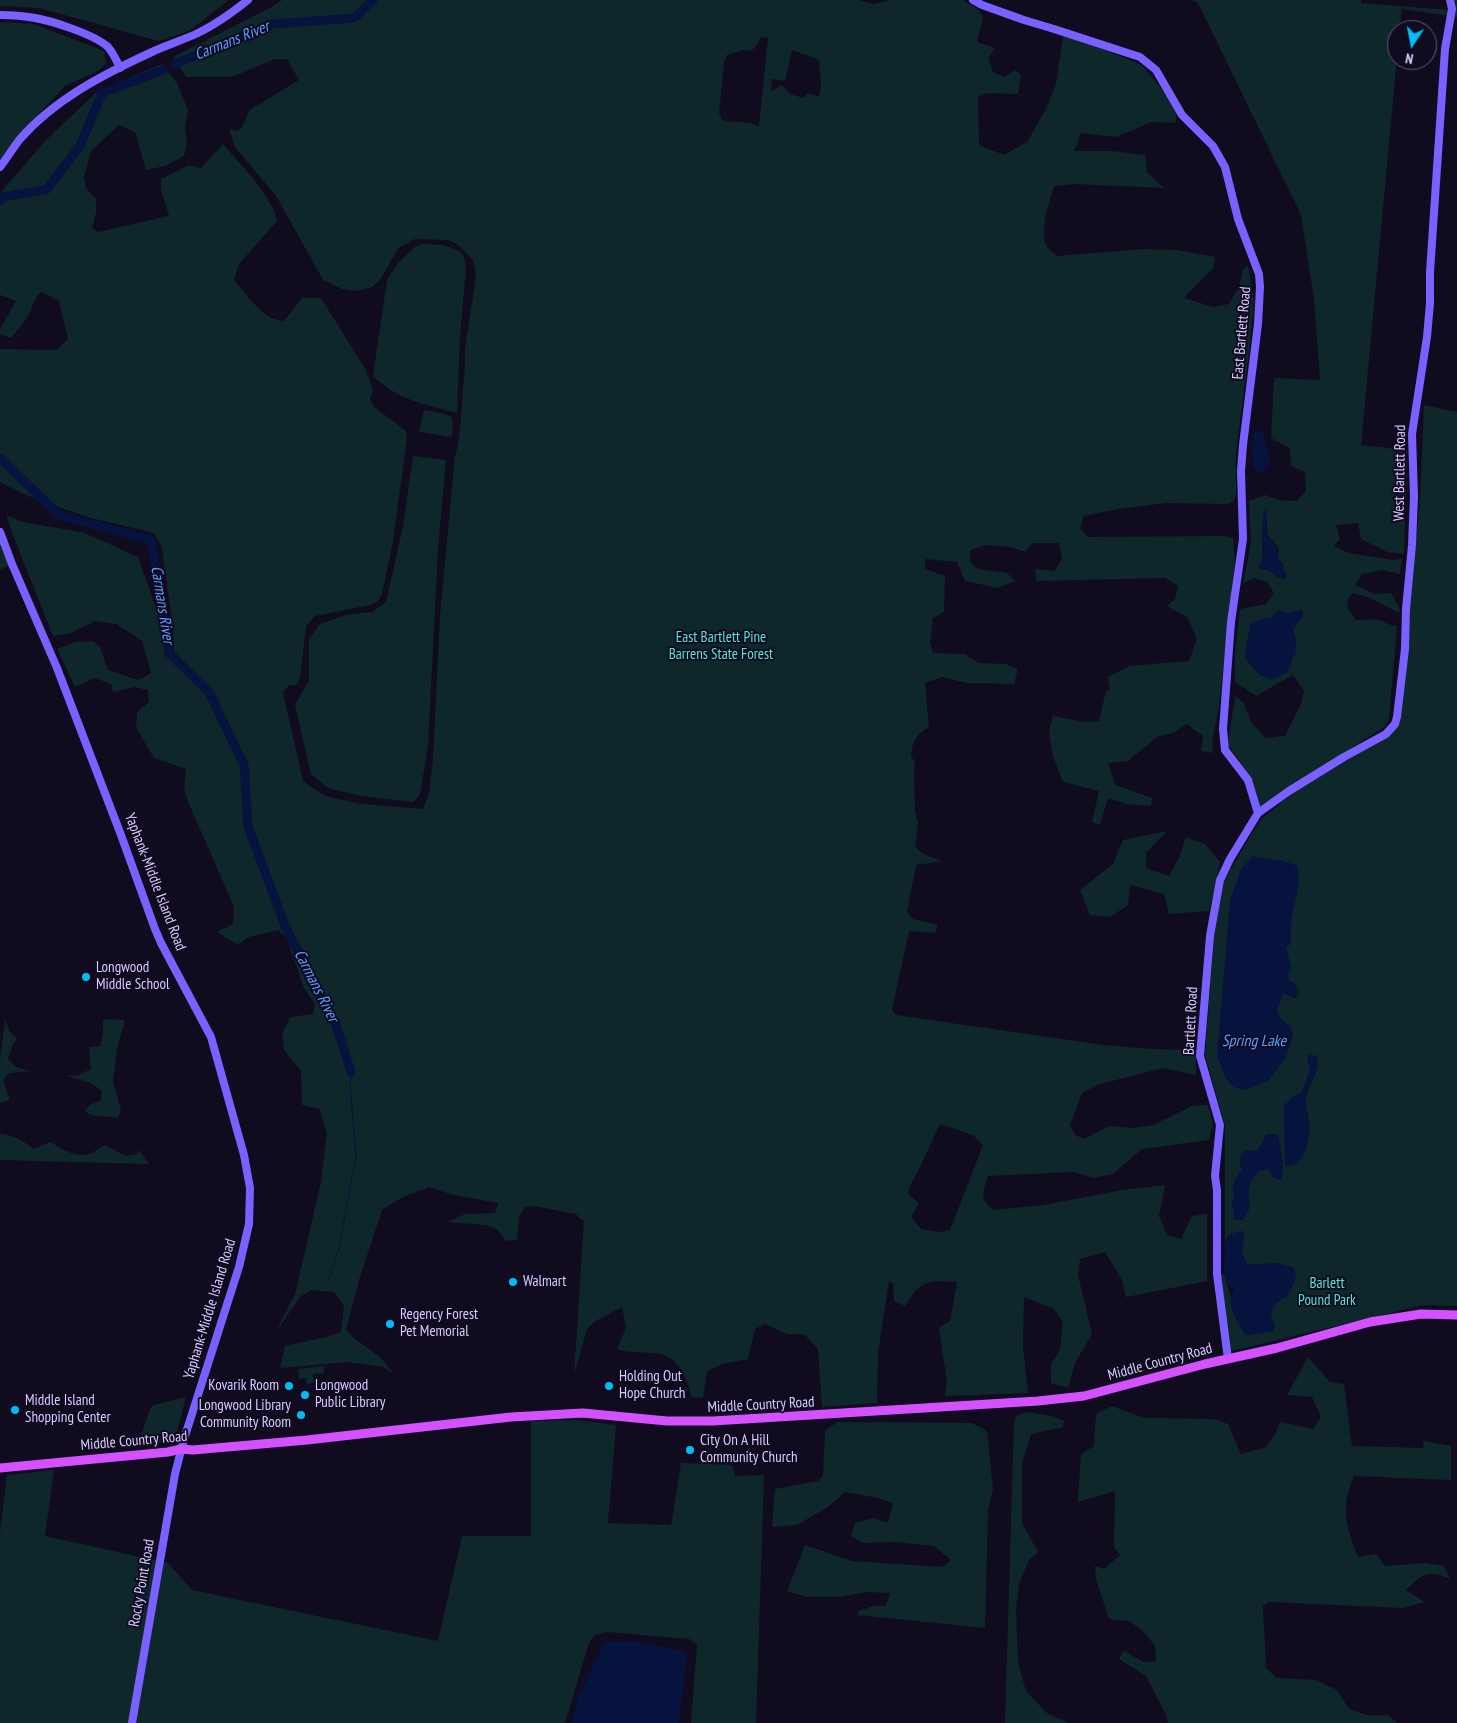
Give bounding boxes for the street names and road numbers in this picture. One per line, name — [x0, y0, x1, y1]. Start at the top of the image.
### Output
street label: East Bartlett Road — [1229, 286, 1255, 380]
street label: West Bartlett Road — [1390, 425, 1410, 521]
street label: Yaphank-Middle Island Road — [120, 811, 190, 953]
street label: Bartlett Road — [1180, 986, 1202, 1056]
street label: Yaphank-Middle Island Road — [180, 1237, 240, 1381]
street label: Middle Country Road — [1106, 1339, 1214, 1385]
street label: Middle Country Road — [707, 1393, 815, 1417]
street label: Middle Country Road — [80, 1427, 188, 1455]
street label: Rocky Point Road — [125, 1538, 159, 1628]

